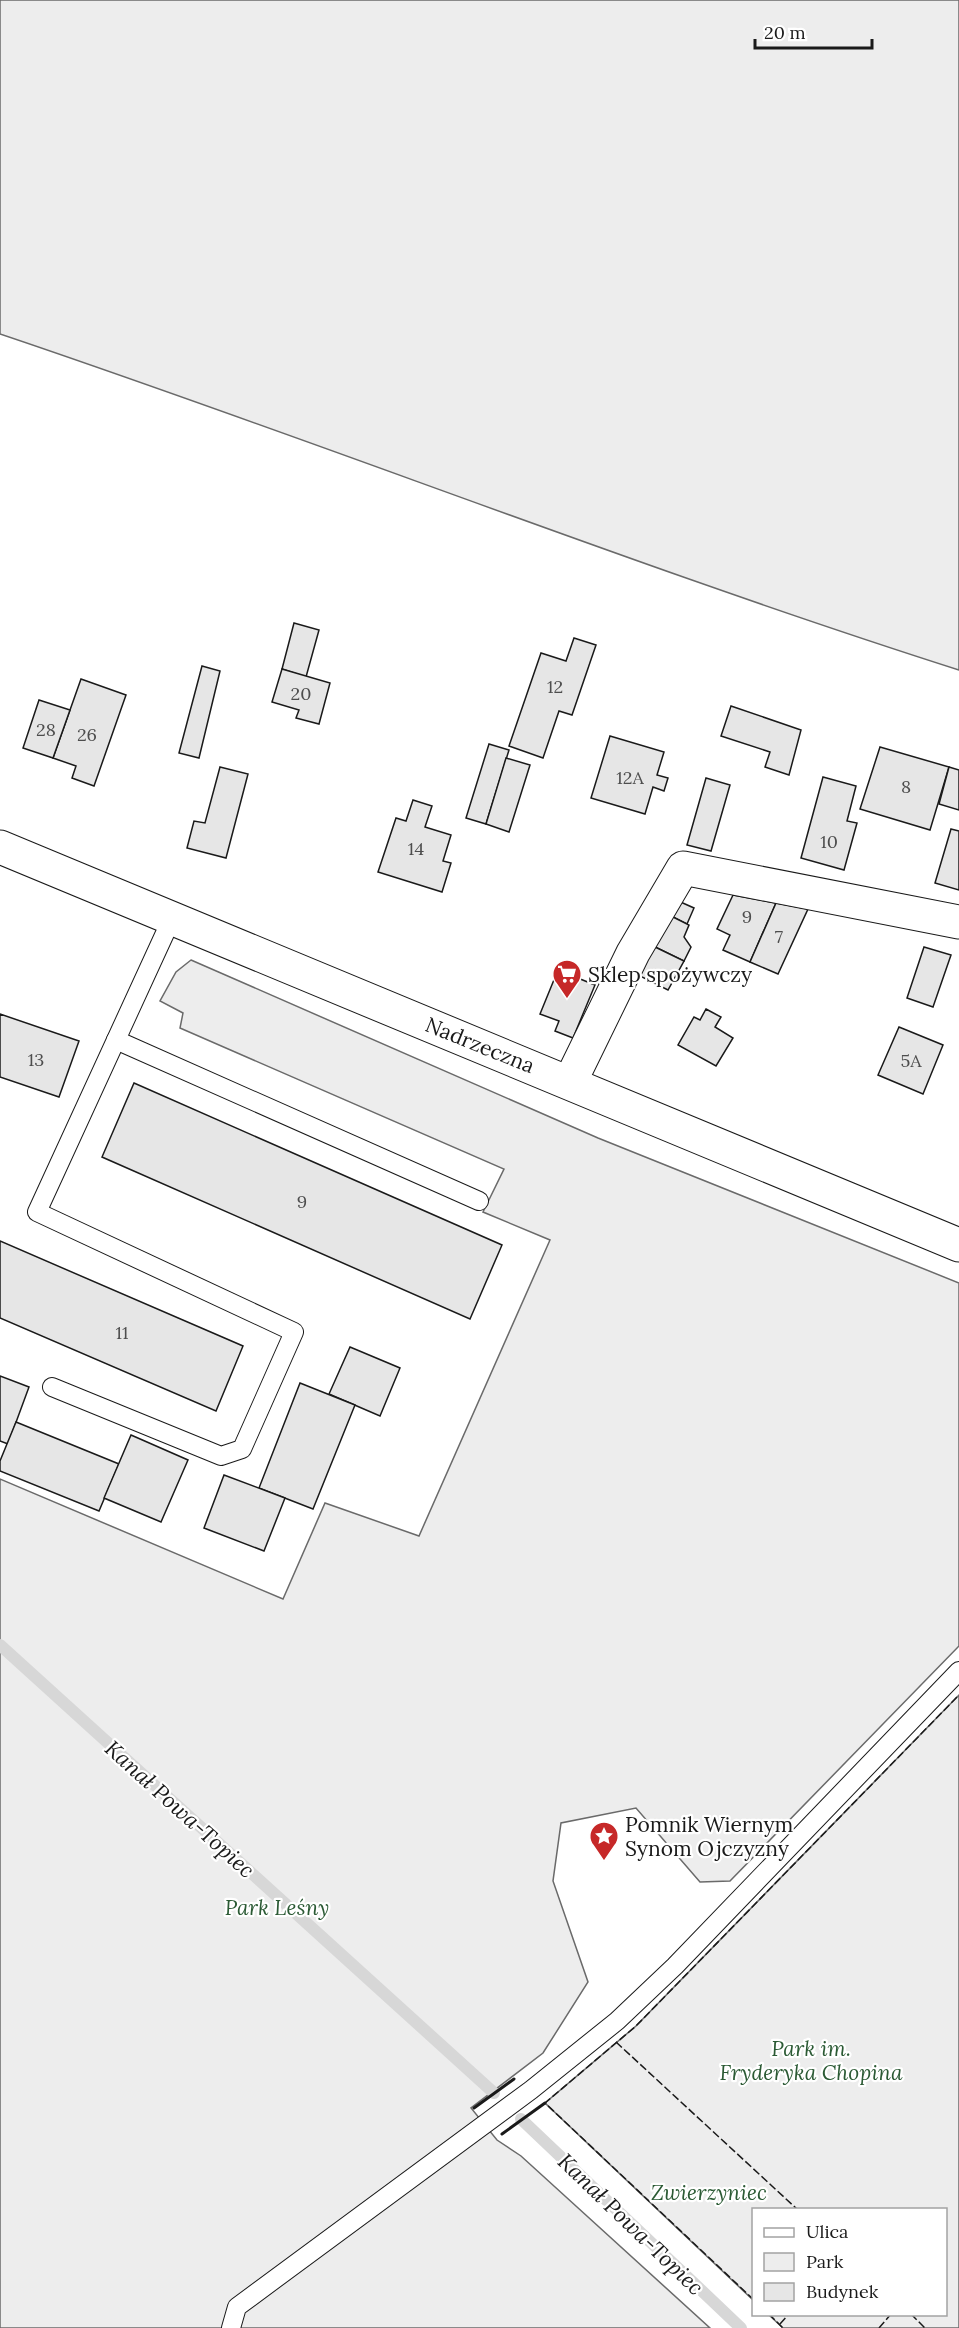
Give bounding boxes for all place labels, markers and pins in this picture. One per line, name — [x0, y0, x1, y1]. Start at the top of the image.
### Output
supermarket icon: Sklep spożywczy — [551, 958, 583, 1000]
place label: Sklep spożywczy — [588, 961, 752, 988]
place label: Pomnik Wiernym Synom Ojczyzny — [625, 1811, 794, 1862]
place icon: Pomnik Wiernym Synom Ojczyzny — [588, 1820, 620, 1862]

